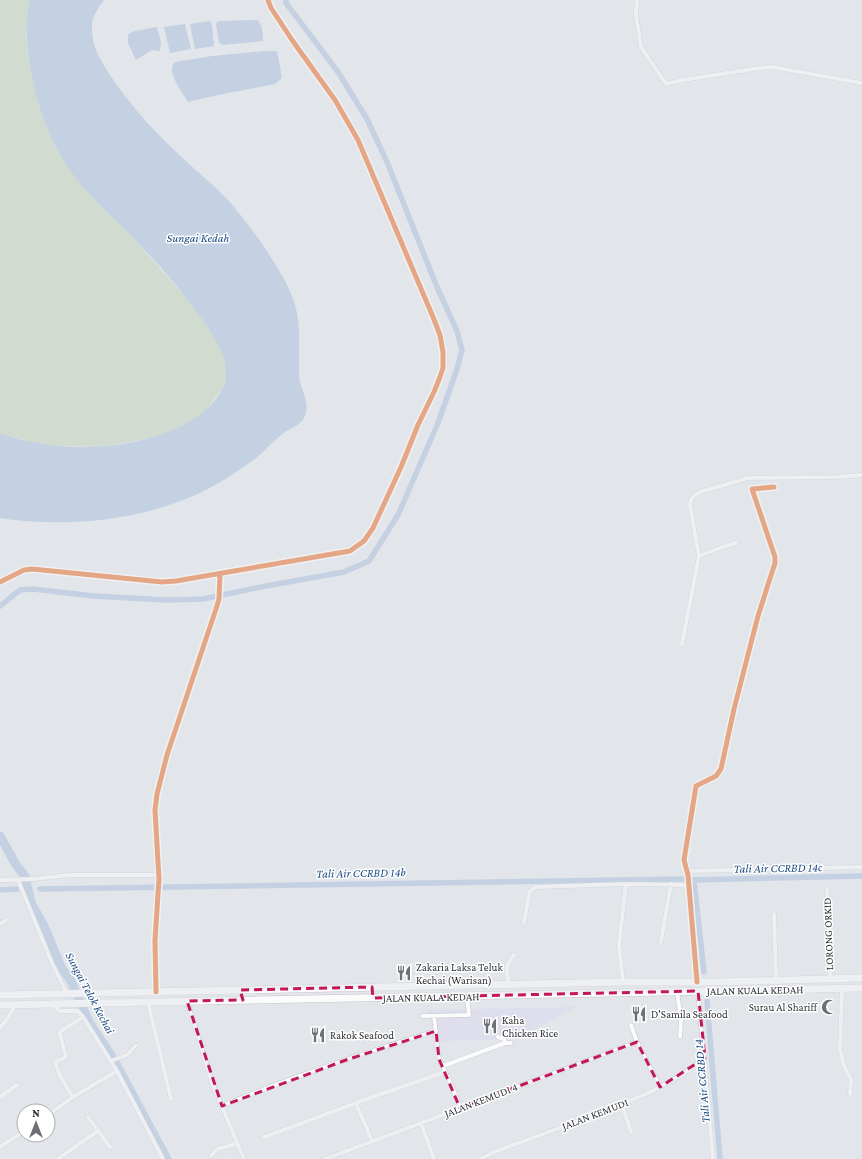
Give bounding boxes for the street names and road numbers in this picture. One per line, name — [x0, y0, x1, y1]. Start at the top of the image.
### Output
street label: LORONG ORKID — [821, 897, 835, 971]
street label: JALAN KUALA KEDAH — [706, 983, 804, 998]
street label: JALAN KUALA KEDAH — [382, 990, 480, 1005]
street label: JALAN KEMUDI 4 — [442, 1080, 520, 1121]
street label: JALAN KEMUDI — [559, 1096, 630, 1133]

